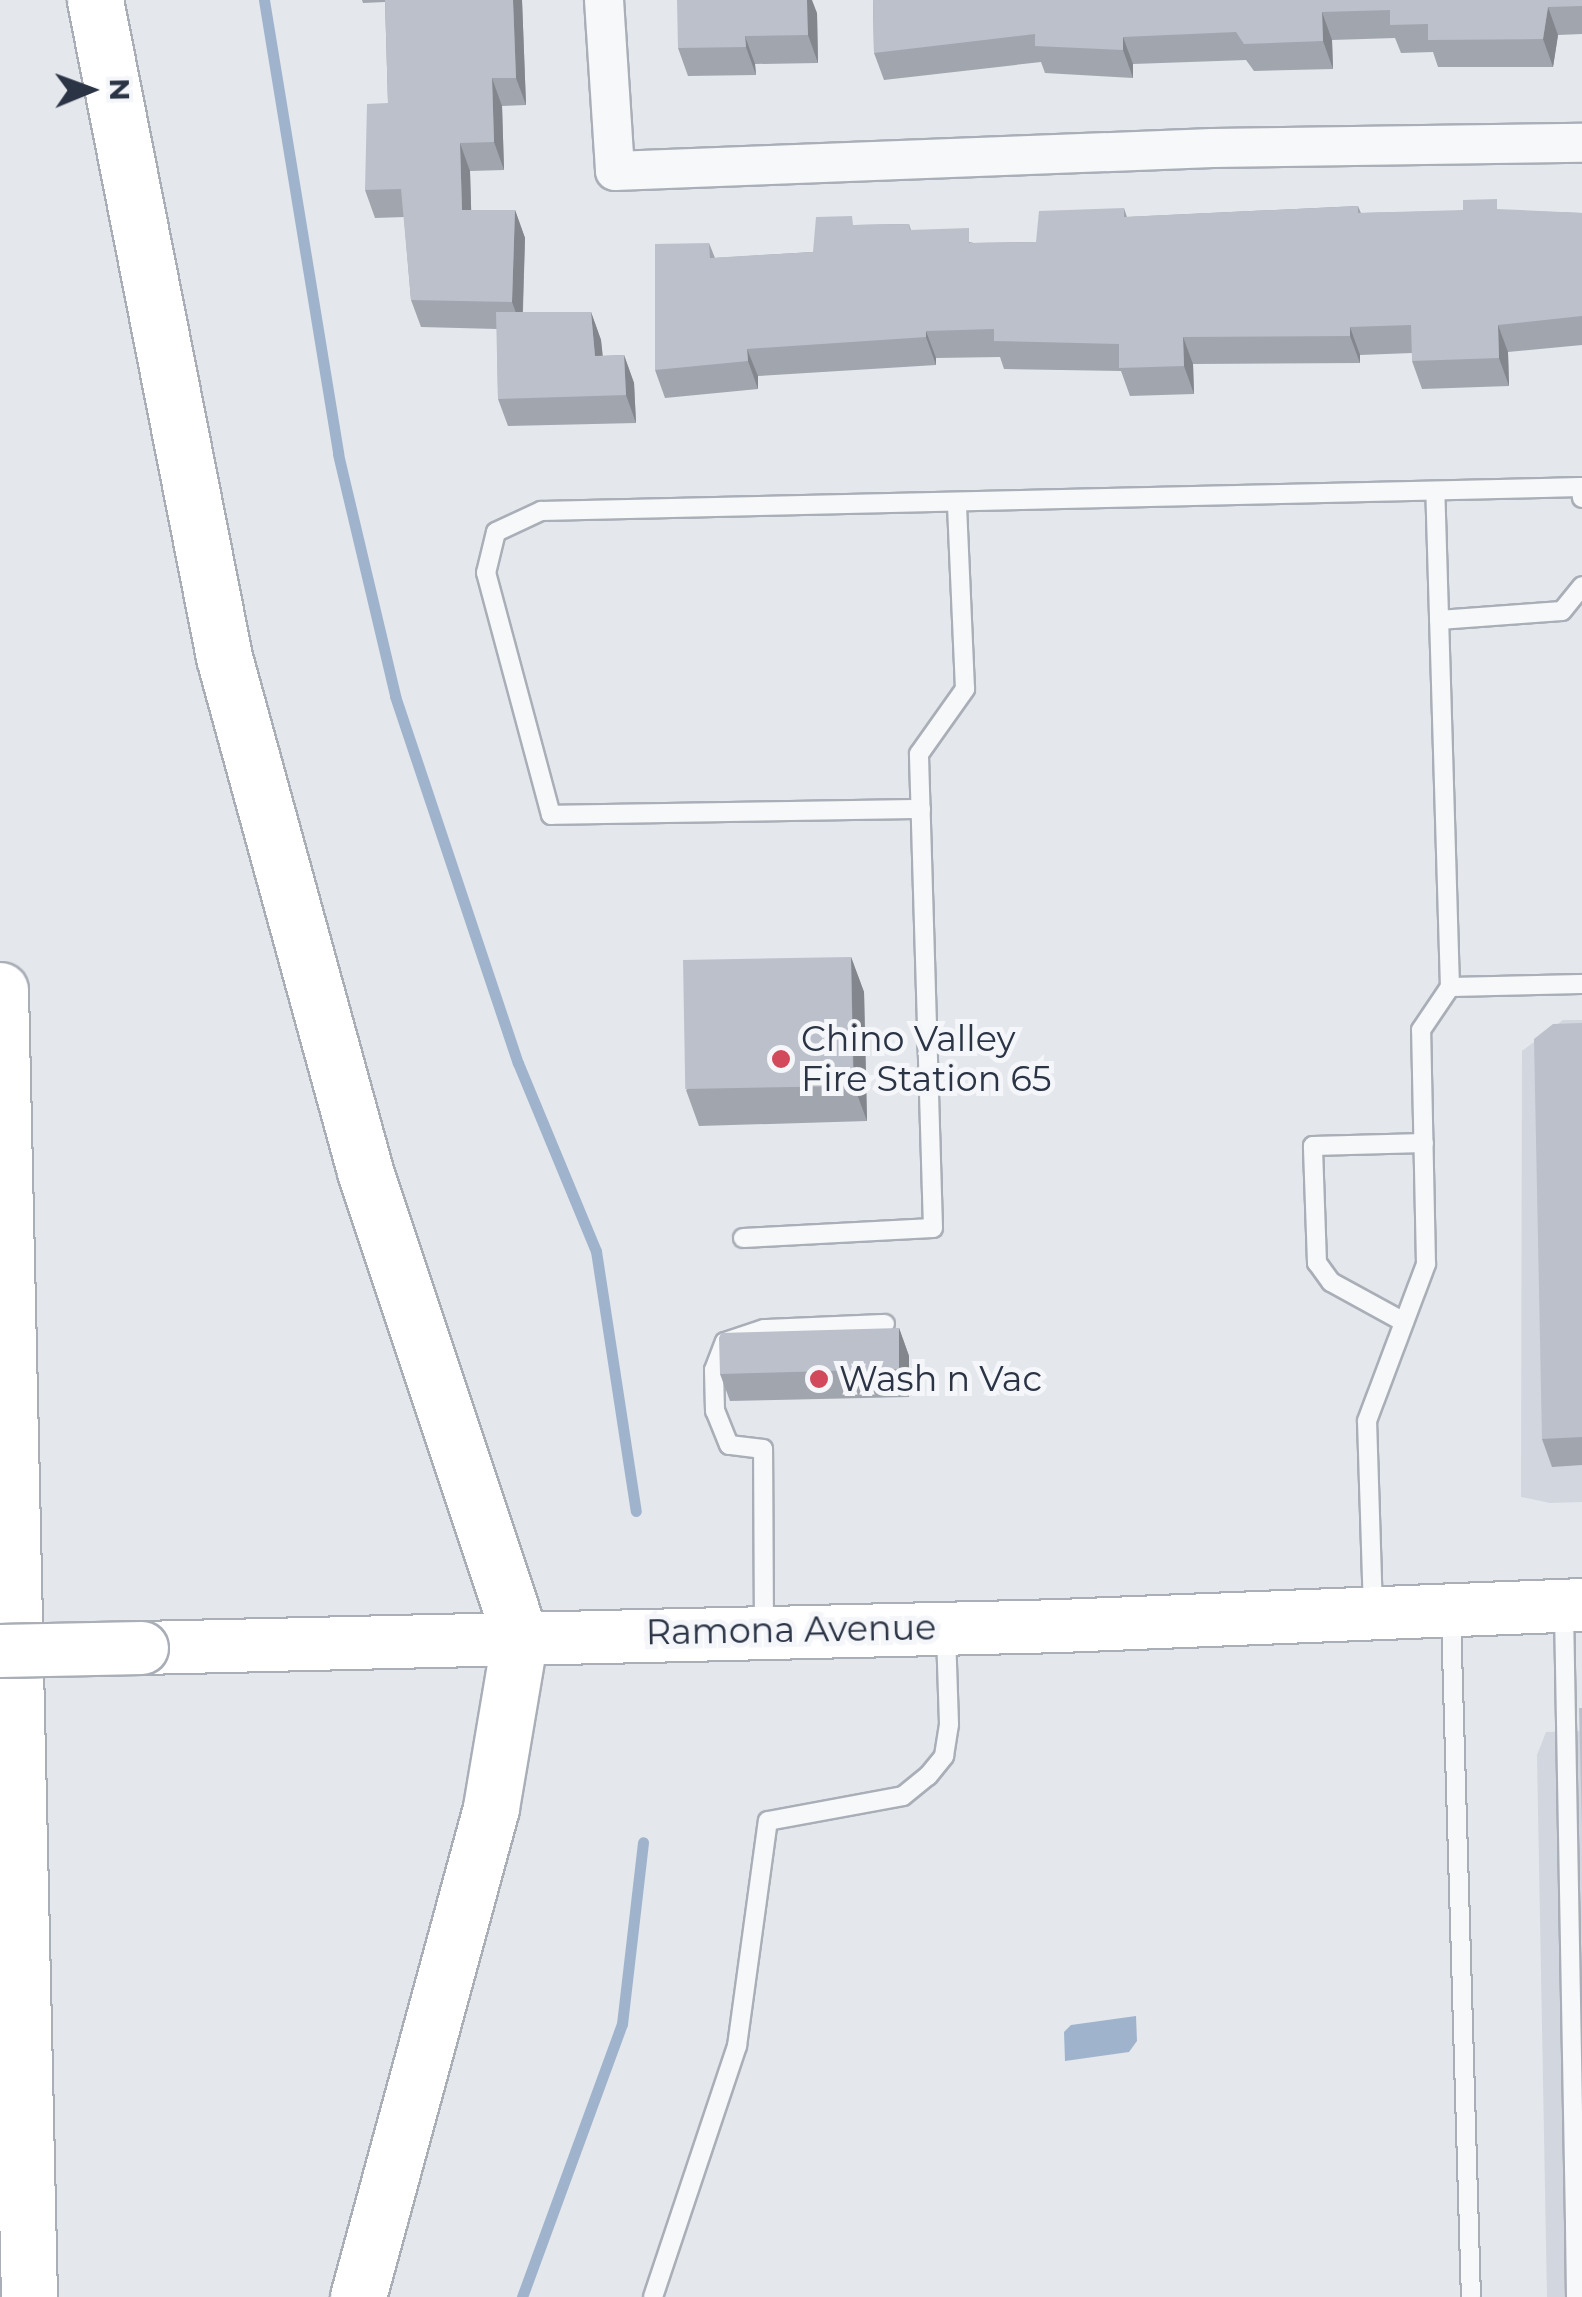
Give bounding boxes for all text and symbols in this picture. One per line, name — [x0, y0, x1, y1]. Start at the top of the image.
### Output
north arrow — [40, 40, 140, 140]
text: N — [103, 78, 137, 101]
place label: Chino Valley Fire Station 65 — [801, 1018, 1052, 1100]
marker: Chino Valley Fire Station 65 — [770, 1048, 792, 1070]
place label: Wash n Vac — [839, 1358, 1042, 1400]
marker: Wash n Vac — [808, 1368, 830, 1390]
street label: Ramona Avenue — [645, 1606, 937, 1654]

